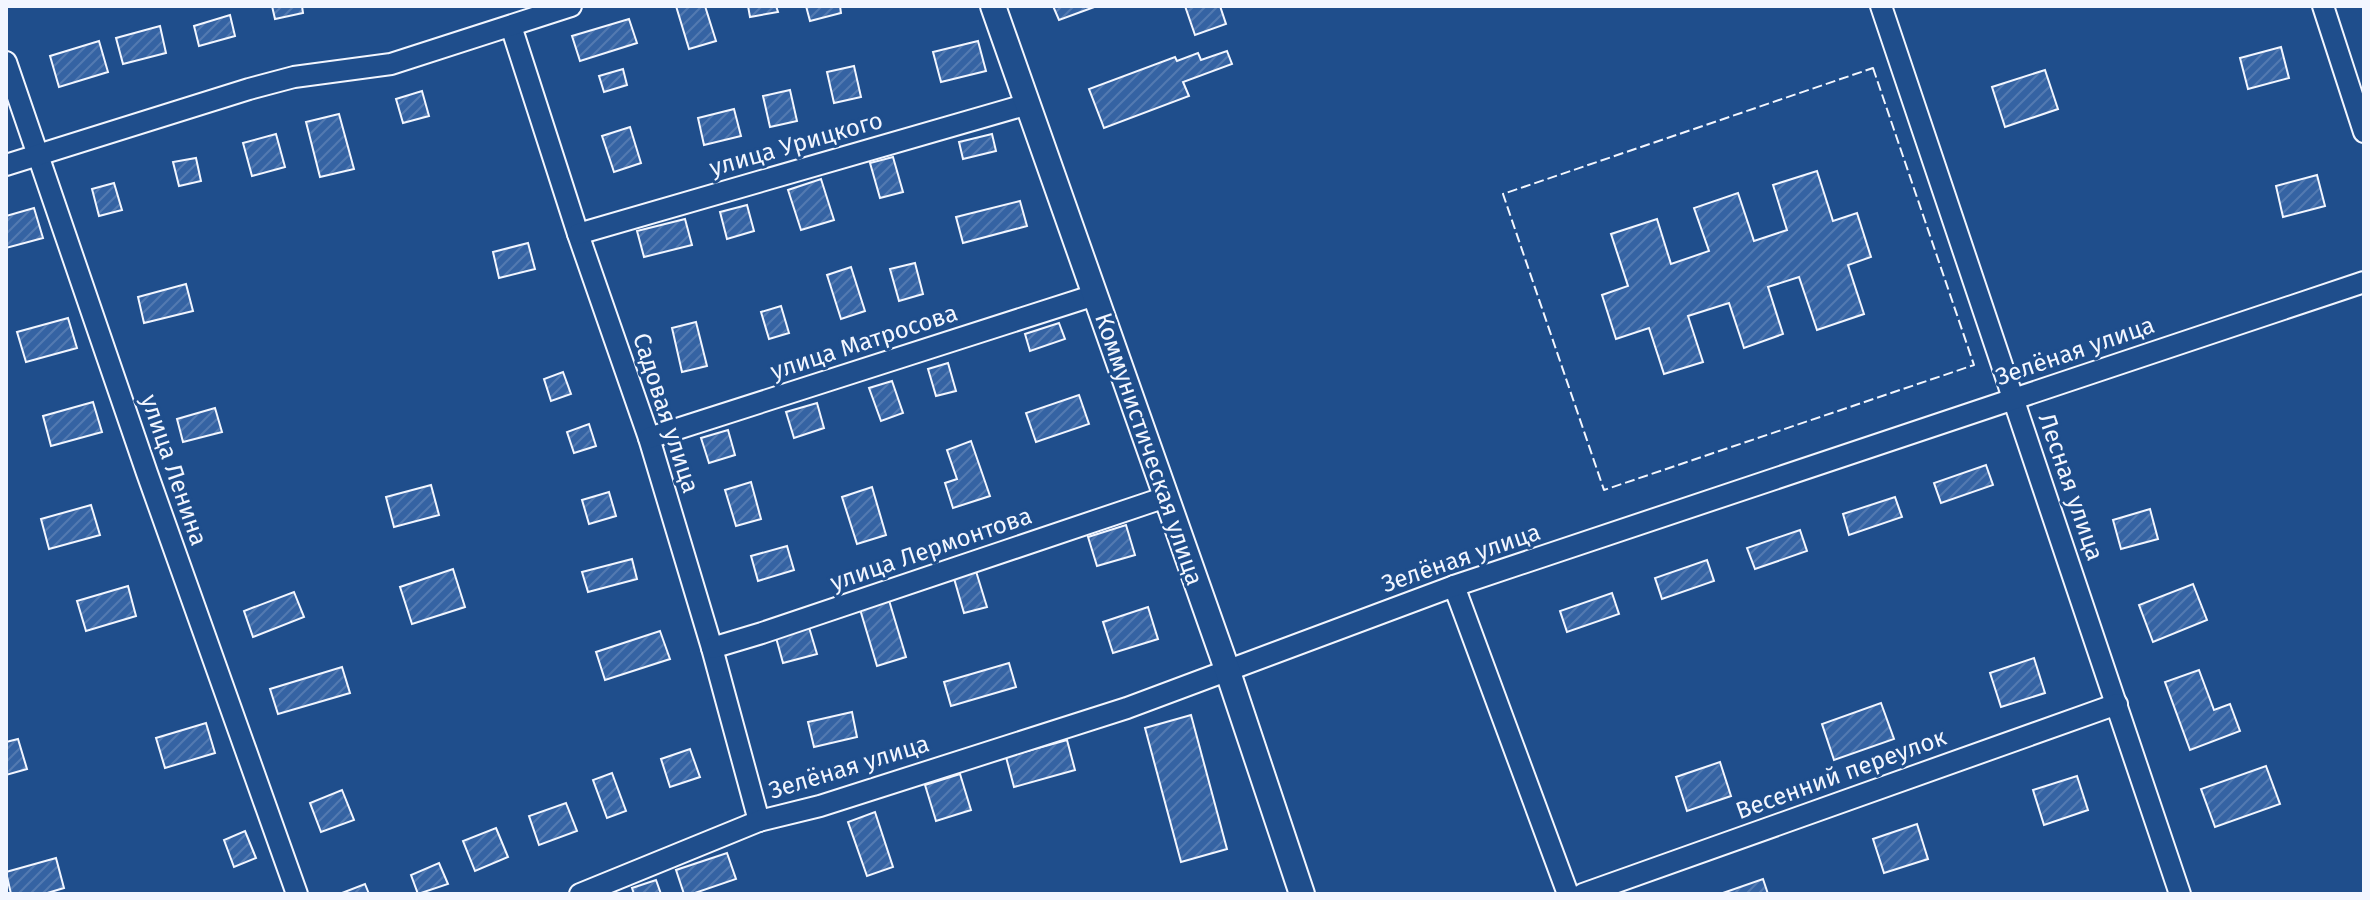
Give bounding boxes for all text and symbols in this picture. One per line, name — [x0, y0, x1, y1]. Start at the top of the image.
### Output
street label: улица Урицкого — [706, 106, 886, 182]
street label: улица Матросова — [767, 299, 961, 385]
street label: Коммунистическая улица — [1089, 309, 1209, 589]
street label: Зелёная улица — [1992, 311, 2158, 391]
street label: Садовая улица — [627, 330, 705, 496]
street label: улица Ленина — [135, 391, 213, 549]
street label: Лесная улица — [2033, 410, 2109, 564]
street label: улица Лермонтова — [827, 501, 1035, 597]
street label: Зелёная улица — [1378, 518, 1544, 598]
street label: Весенний переулок — [1732, 723, 1950, 825]
street label: Зелёная улица — [766, 729, 932, 805]

